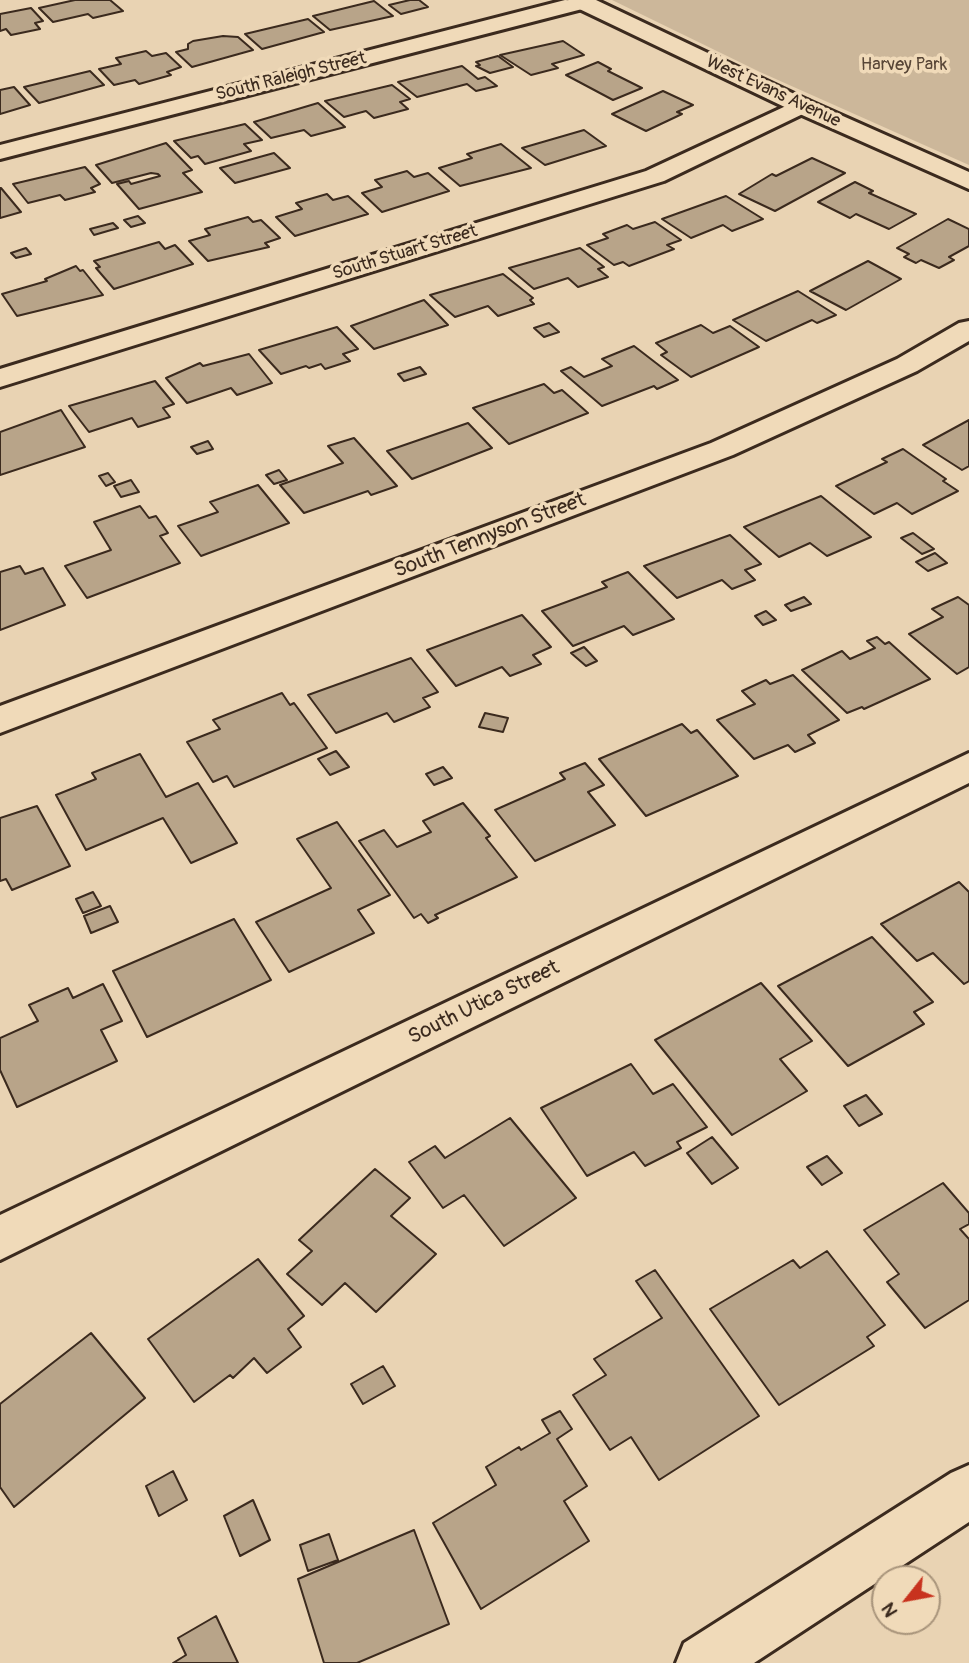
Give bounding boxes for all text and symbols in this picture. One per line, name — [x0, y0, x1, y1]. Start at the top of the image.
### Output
street label: South Raleigh Street — [213, 48, 369, 106]
street label: West Evans Avenue — [702, 51, 844, 133]
park label: Harvey Park — [861, 54, 947, 76]
street label: South Stuart Street — [330, 221, 480, 285]
street label: South Tennyson Street — [391, 488, 589, 584]
street label: South Utica Street — [404, 956, 564, 1050]
north arrow — [871, 1565, 941, 1635]
text: N — [876, 1598, 903, 1621]

